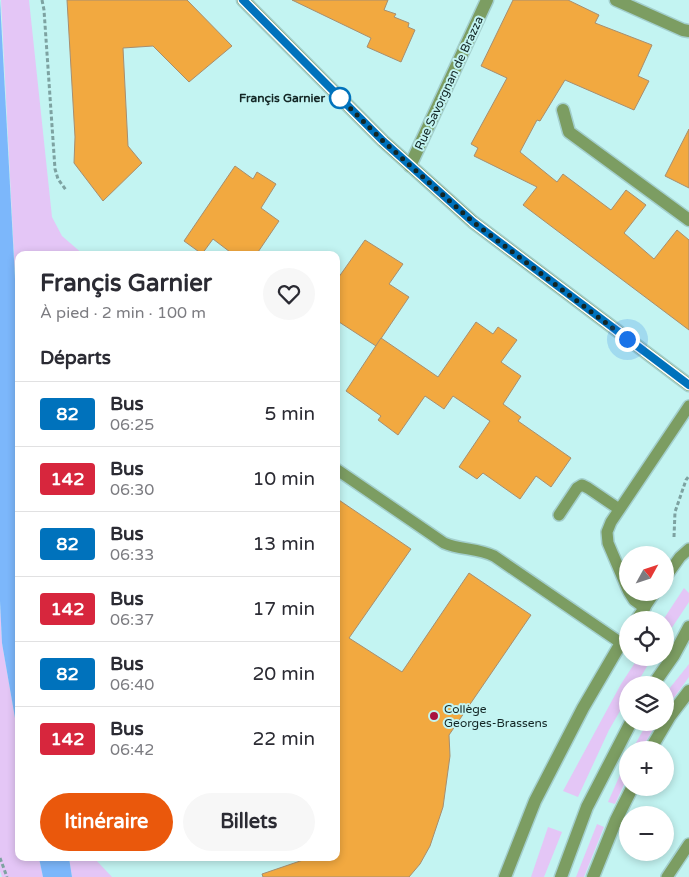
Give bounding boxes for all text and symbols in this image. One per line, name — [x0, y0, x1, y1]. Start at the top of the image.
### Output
street label: Rue Savorgnan de Brazza — [412, 14, 486, 152]
marker: Françis Garnier — [329, 87, 351, 109]
place label: Françis Garnier — [239, 91, 325, 106]
button: heart — [263, 268, 315, 320]
text: Françis Garnier — [40, 269, 212, 298]
text: À pied · 2 min · 100 m — [40, 303, 206, 323]
your location — [615, 327, 640, 352]
text: Départs — [40, 347, 111, 369]
text: Bus — [110, 393, 144, 415]
text: 82 — [56, 403, 79, 425]
text: 5 min — [264, 403, 315, 425]
text: 06:25 — [110, 415, 154, 435]
text: Bus — [110, 458, 144, 480]
text: 142 — [51, 468, 84, 490]
text: 10 min — [252, 468, 315, 490]
text: 06:30 — [110, 480, 154, 500]
text: Bus — [110, 523, 144, 545]
text: 82 — [56, 533, 79, 555]
text: 13 min — [252, 533, 315, 555]
text: 06:33 — [110, 545, 154, 565]
north arrow — [619, 546, 674, 601]
map controls — [619, 546, 674, 861]
text: Bus — [110, 588, 144, 610]
text: 142 — [51, 598, 84, 620]
text: 17 min — [252, 598, 315, 620]
text: 06:37 — [110, 610, 154, 630]
button: locate — [619, 611, 674, 666]
text: Bus — [110, 653, 144, 675]
text: 82 — [56, 663, 79, 685]
text: 20 min — [252, 663, 315, 685]
text: 06:40 — [110, 675, 154, 695]
button: layers — [619, 676, 674, 731]
place label: Collège Georges-Brassens — [444, 702, 548, 730]
marker: Collège Georges-Brassens — [428, 710, 440, 722]
text: Bus — [110, 718, 144, 740]
text: 142 — [51, 728, 84, 750]
text: 22 min — [252, 728, 315, 750]
text: 06:42 — [110, 740, 154, 760]
button: + — [619, 741, 674, 796]
button: Itinéraire — [40, 793, 173, 851]
button: Billets — [183, 793, 315, 851]
button: − — [619, 806, 674, 861]

